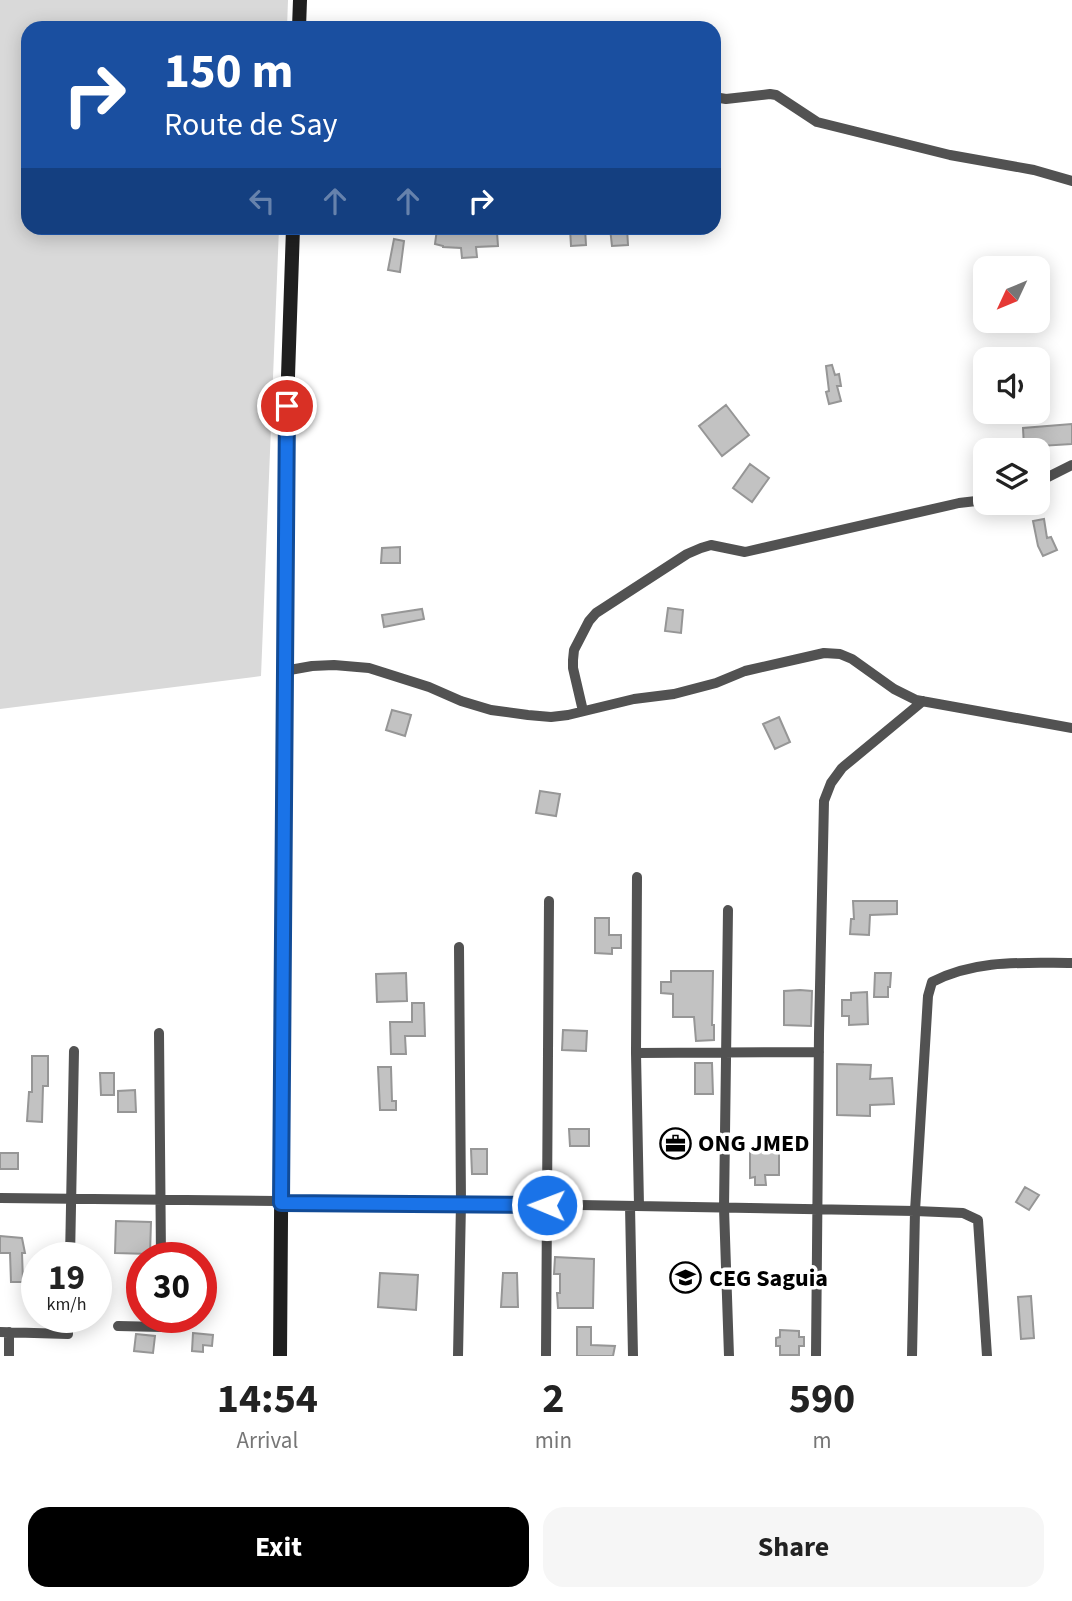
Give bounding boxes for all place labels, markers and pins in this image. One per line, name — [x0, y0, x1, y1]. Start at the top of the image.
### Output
pin — [257, 376, 317, 436]
office icon: ONG JMED — [658, 1126, 692, 1160]
place label: ONG JMED — [698, 1126, 809, 1161]
school or university icon: CEG Saguia — [669, 1261, 703, 1295]
place label: CEG Saguia — [709, 1261, 828, 1296]

